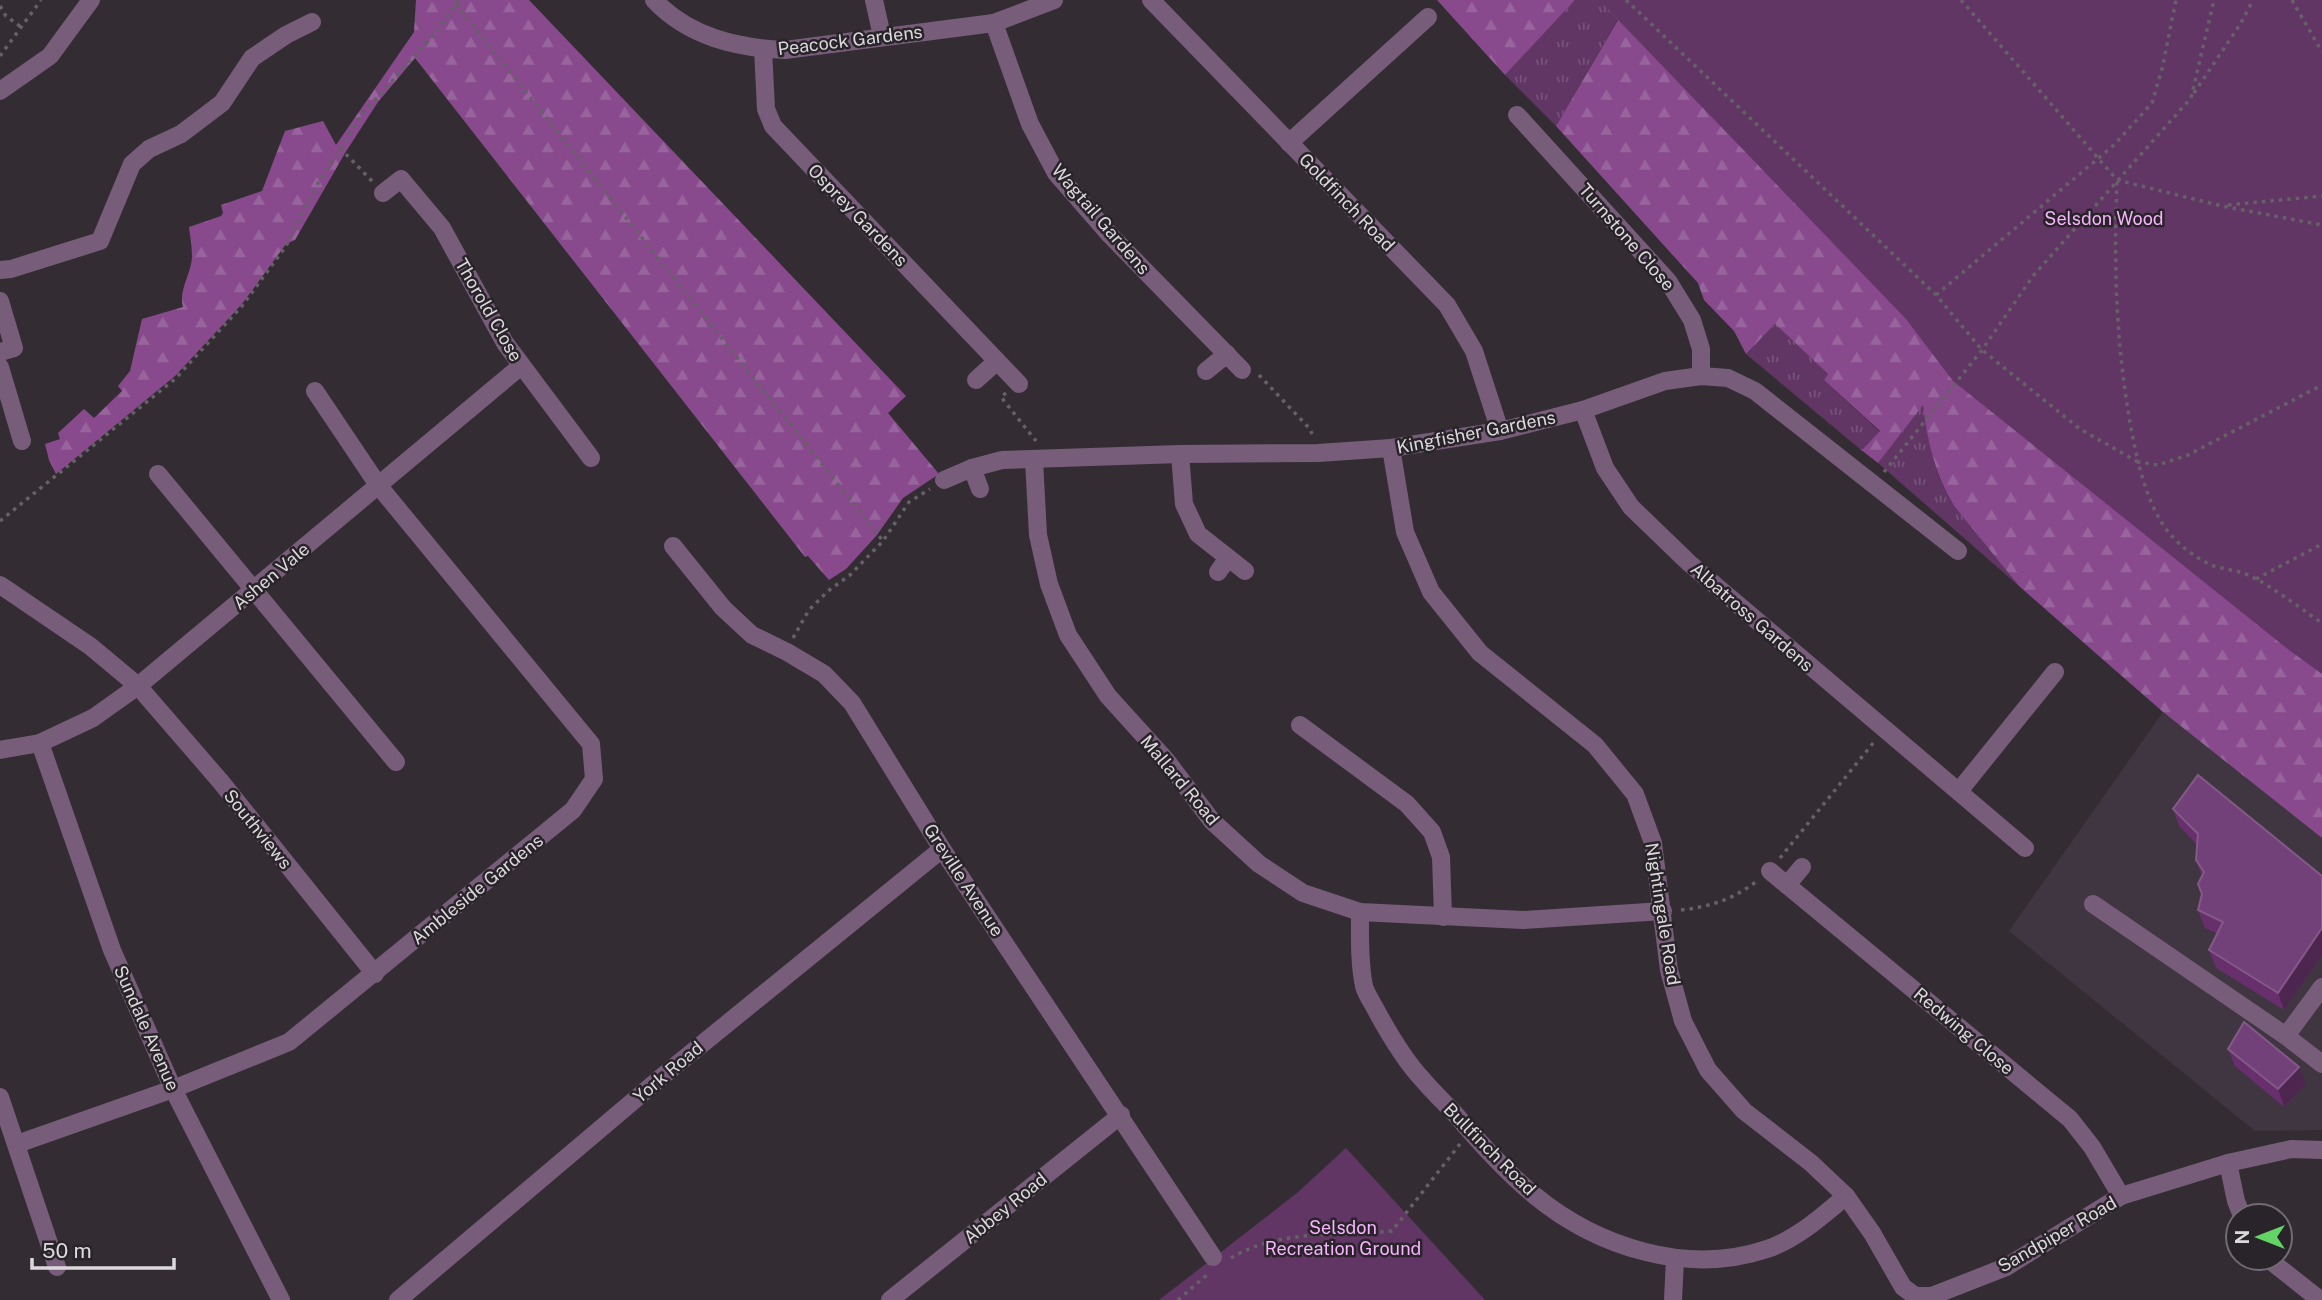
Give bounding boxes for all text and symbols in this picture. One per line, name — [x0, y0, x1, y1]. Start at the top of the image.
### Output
street label: Peacock Gardens — [776, 21, 924, 59]
street label: Goldfinch Road — [1295, 149, 1399, 255]
street label: Osprey Gardens — [804, 159, 912, 271]
street label: Wagtail Gardens — [1047, 160, 1155, 278]
street label: Turnstone Close — [1575, 179, 1679, 295]
park label: Selsdon Wood — [2044, 208, 2164, 229]
street label: Thorold Close — [451, 255, 527, 365]
street label: Kingfisher Gardens — [1395, 406, 1557, 458]
street label: Ashen Vale — [229, 538, 313, 614]
street label: Albatross Gardens — [1687, 558, 1817, 676]
street label: Mallard Road — [1136, 731, 1224, 829]
street label: Southviews — [220, 785, 296, 873]
street label: Greville Avenue — [920, 820, 1008, 940]
street label: Ambleside Gardens — [407, 829, 547, 949]
street label: Nightingale Road — [1641, 841, 1685, 987]
street label: Sundale Avenue — [110, 962, 184, 1094]
street label: Redwing Close — [1910, 983, 2018, 1079]
street label: York Road — [629, 1037, 707, 1107]
street label: Bullfinch Road — [1440, 1099, 1540, 1199]
street label: Abbey Road — [959, 1168, 1051, 1248]
street label: Sandpiper Road — [1994, 1192, 2120, 1276]
north arrow — [2224, 1202, 2294, 1272]
park label: Selsdon Recreation Ground — [1265, 1217, 1421, 1259]
scale bar — [32, 1226, 173, 1270]
text: N — [2231, 1230, 2253, 1244]
text: 50 m — [42, 1238, 92, 1263]

